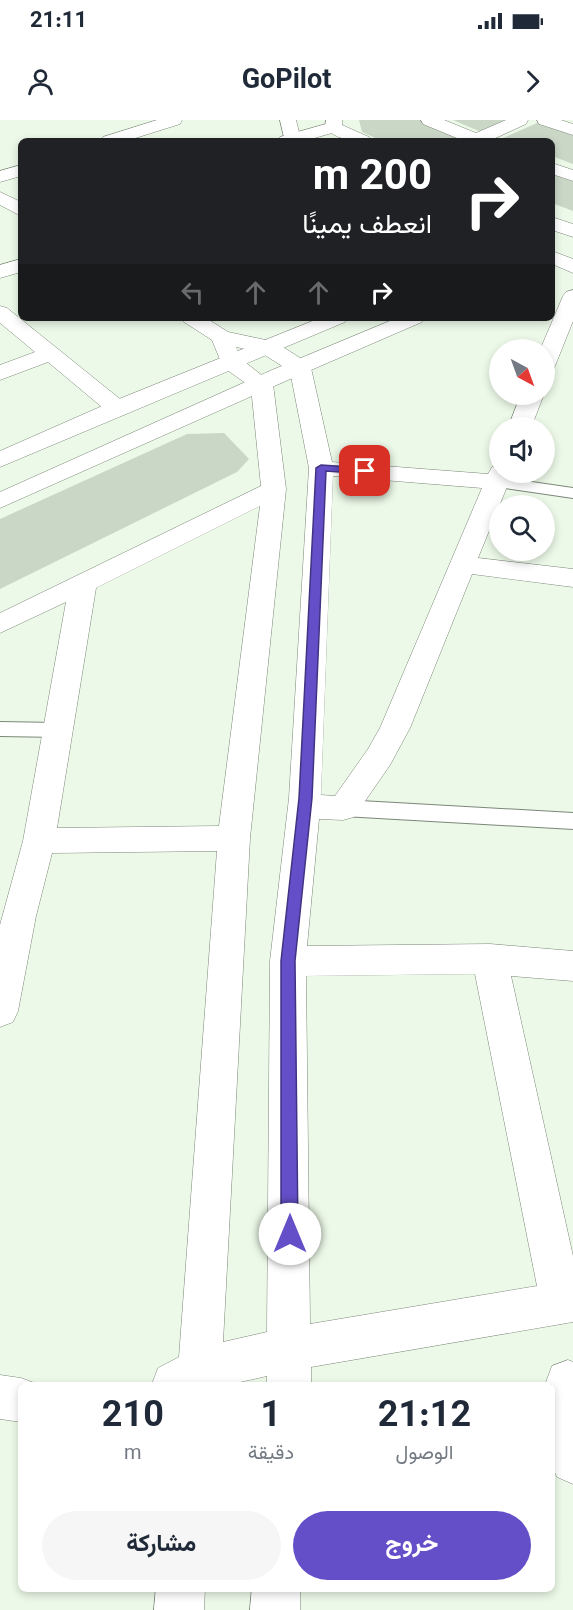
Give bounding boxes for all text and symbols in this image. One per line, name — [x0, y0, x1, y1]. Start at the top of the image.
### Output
text: 21:11 — [30, 4, 87, 39]
text: GoPilot — [242, 60, 331, 103]
icon: person — [24, 65, 57, 98]
icon: forward — [516, 65, 549, 98]
text: 200 m — [313, 146, 432, 212]
icon: right — [453, 162, 531, 240]
text: انعطف يمينًا — [302, 205, 432, 248]
icon: left — [176, 276, 209, 309]
icon: ahead — [239, 276, 272, 309]
icon: ahead — [302, 276, 335, 309]
icon: right — [365, 276, 398, 309]
north arrow — [489, 339, 555, 405]
map controls — [489, 339, 555, 561]
button: sound — [489, 417, 555, 483]
pin — [339, 445, 390, 496]
icon: arrive — [348, 454, 381, 487]
button: search — [489, 495, 555, 561]
position arrow — [258, 1202, 322, 1266]
text: 210 — [102, 1389, 164, 1445]
text: 1 — [260, 1389, 281, 1445]
text: 21:12 — [378, 1389, 471, 1445]
text: m — [124, 1438, 142, 1470]
text: دقيقة — [248, 1438, 294, 1470]
text: الوصول — [396, 1438, 453, 1470]
button: مشاركة — [42, 1511, 281, 1580]
button: خروج — [293, 1511, 531, 1580]

